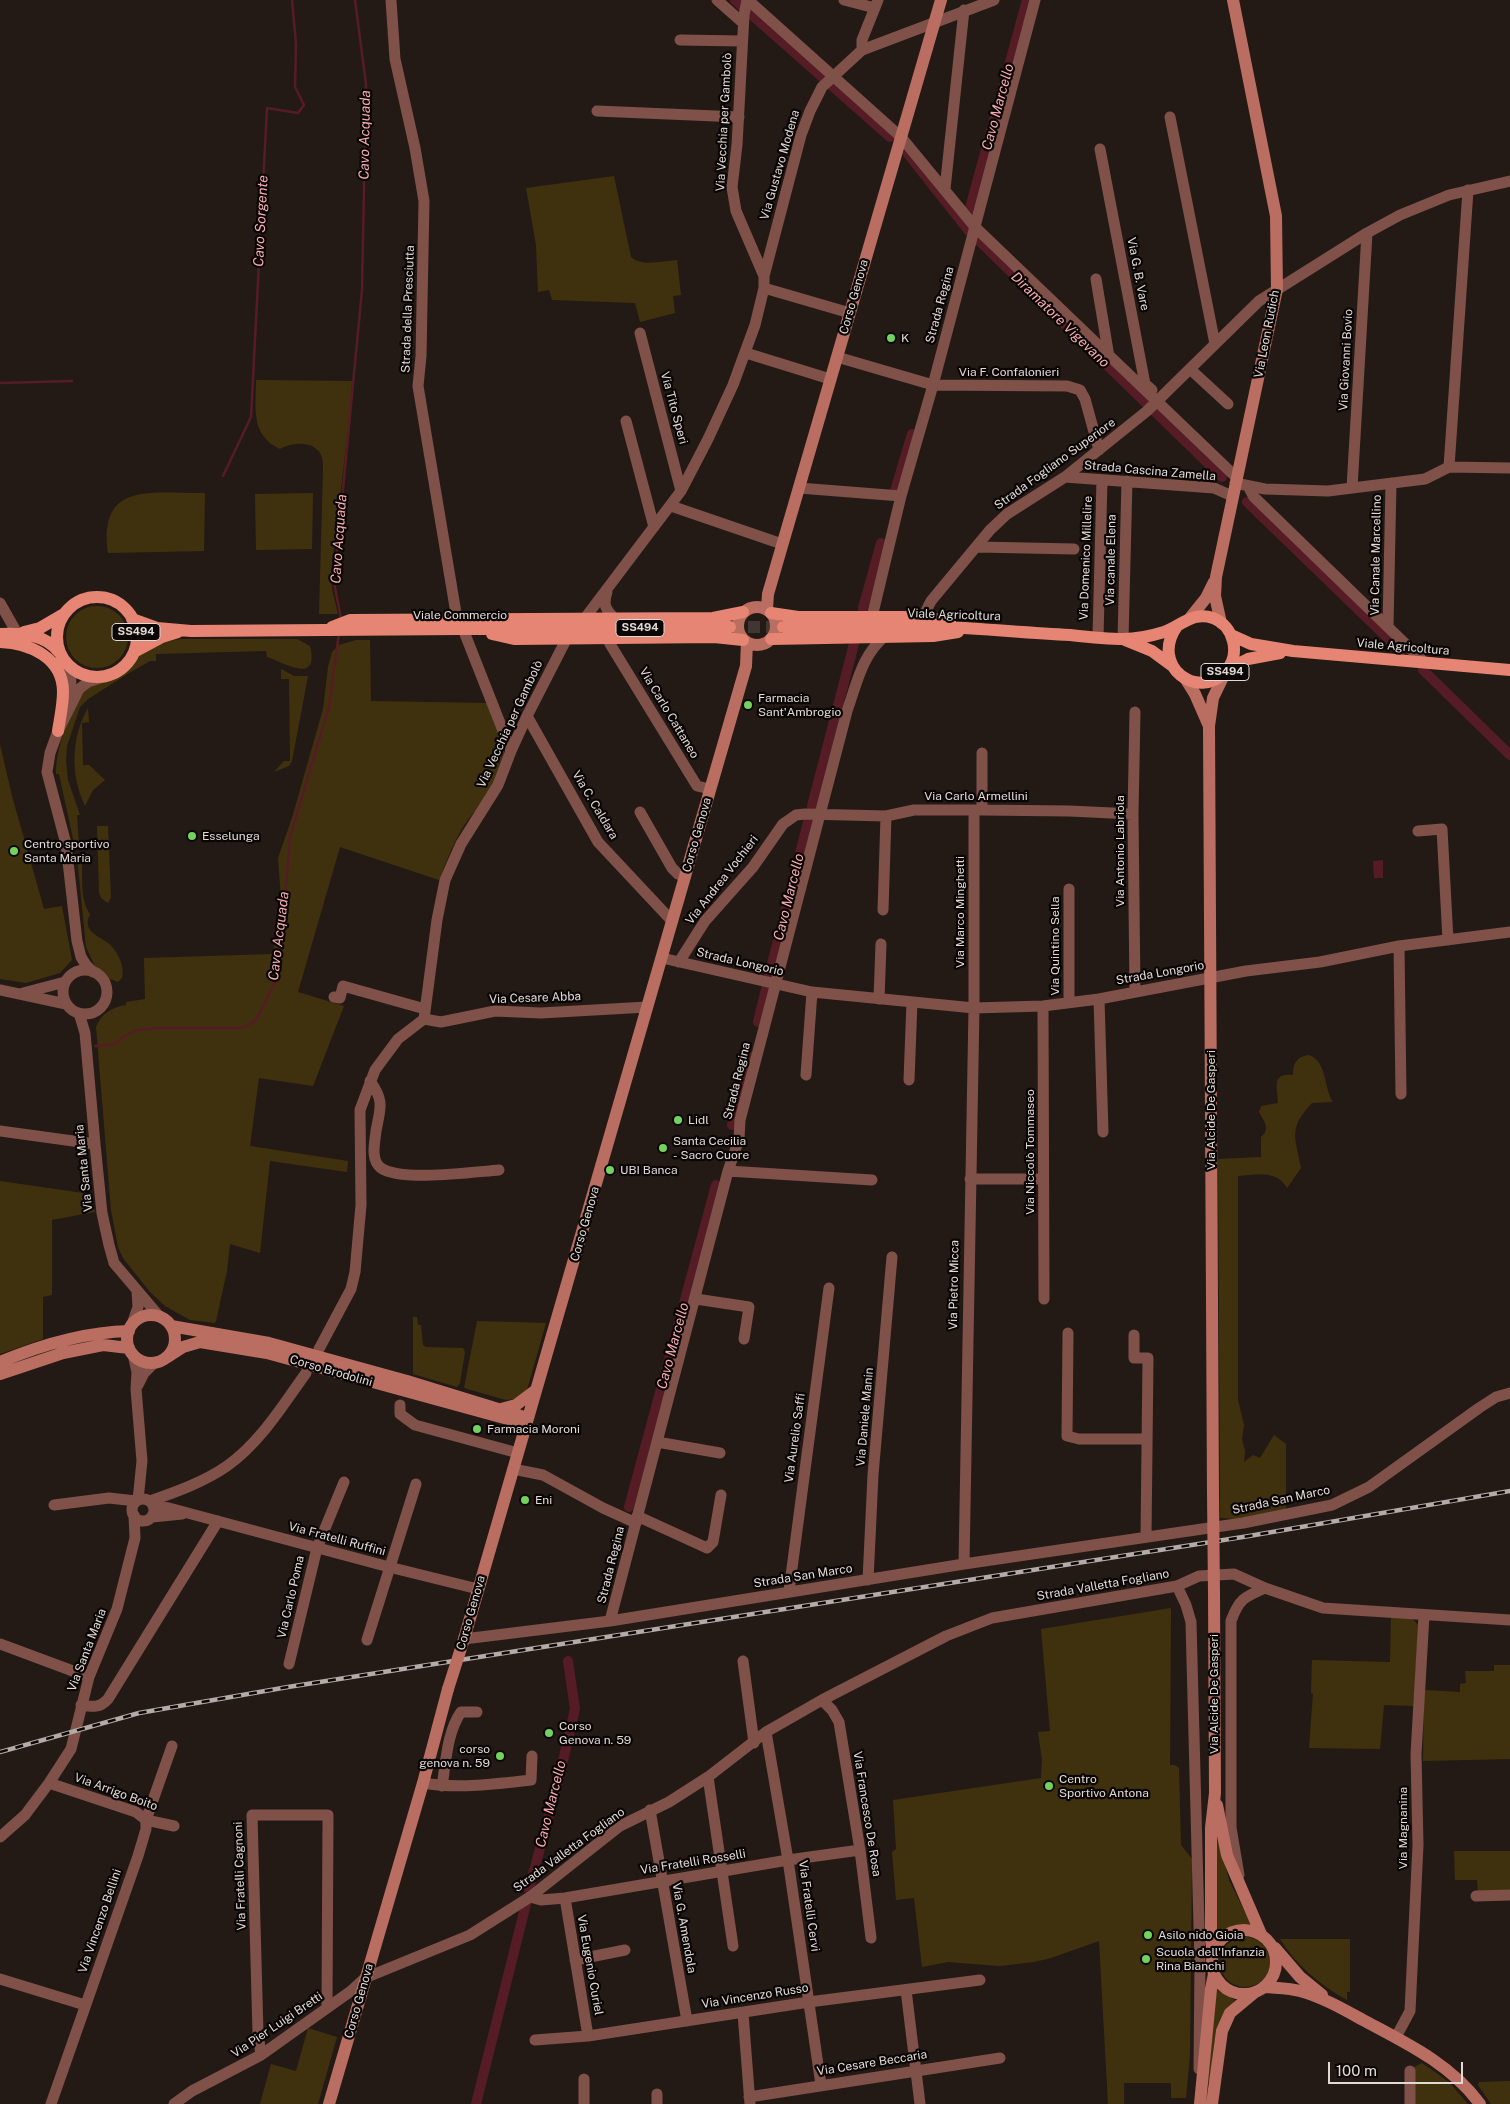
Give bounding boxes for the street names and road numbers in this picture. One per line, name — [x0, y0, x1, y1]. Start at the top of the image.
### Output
street label: Via Vecchia per Gambolò — [713, 52, 735, 192]
street label: Via Gustavo Modena — [757, 108, 803, 222]
street label: Via G. B. Vare — [1124, 236, 1152, 312]
street label: Strada della Presciutta — [399, 245, 417, 373]
street label: Corso Genova — [836, 258, 872, 336]
street label: Strada Regina — [923, 265, 957, 345]
street label: Via Leon Rudich — [1251, 289, 1283, 379]
street label: Via Giovanni Bovio — [1336, 309, 1356, 411]
street label: Via F. Confalonieri — [959, 365, 1059, 379]
street label: Via Tito Speri — [657, 370, 691, 446]
street label: Strada Fogliano Superiore — [992, 415, 1118, 513]
street label: Strada Cascina Zamella — [1083, 458, 1217, 484]
street label: Via Canale Marcellino — [1368, 494, 1384, 616]
street label: Via Domenico Millelire — [1077, 496, 1095, 620]
street label: Via canale Elena — [1103, 514, 1119, 606]
street label: Viale Agricoltura — [907, 606, 1001, 624]
street label: Viale Commercio — [413, 608, 507, 622]
road number: SS494 — [616, 620, 664, 636]
road number: SS494 — [112, 624, 160, 640]
street label: Viale Agricoltura — [1356, 636, 1450, 658]
street label: Via Vecchia per Gambolò — [474, 658, 546, 790]
road number: SS494 — [1201, 664, 1249, 680]
street label: Via Carlo Cattaneo — [636, 665, 702, 761]
street label: Via C. Caldara — [569, 768, 621, 842]
street label: Via Carlo Armellini — [924, 789, 1028, 803]
street label: Via Antonio Labriola — [1113, 795, 1127, 907]
street label: Corso Genova — [679, 796, 715, 874]
street label: Via Andrea Vochieri — [683, 833, 761, 927]
street label: Via Marco Minghetti — [953, 856, 967, 968]
street label: Via Quintino Sella — [1048, 896, 1062, 996]
street label: Strada Longorio — [695, 945, 785, 979]
street label: Strada Longorio — [1115, 958, 1205, 988]
street label: Via Cesare Abba — [489, 989, 581, 1007]
street label: Strada Regina — [720, 1041, 754, 1121]
street label: Via Alcide De Gasperi — [1204, 1050, 1218, 1170]
street label: Via Niccolò Tommaseo — [1023, 1089, 1037, 1215]
street label: Via Santa Maria — [72, 1124, 96, 1212]
street label: Corso Genova — [567, 1185, 603, 1263]
street label: Via Pietro Micca — [946, 1240, 962, 1330]
street label: Corso Brodolini — [288, 1352, 374, 1390]
street label: Via Daniele Manin — [853, 1367, 877, 1467]
street label: Via Aurelio Saffi — [782, 1392, 808, 1484]
street label: Strada San Marco — [1231, 1483, 1331, 1517]
street label: Via Fratelli Ruffini — [287, 1519, 387, 1559]
street label: Strada Regina — [594, 1525, 628, 1605]
street label: Via Carlo Poma — [274, 1554, 308, 1640]
street label: Strada San Marco — [753, 1561, 853, 1591]
street label: Strada Valletta Fogliano — [1036, 1566, 1170, 1604]
street label: Corso Genova — [453, 1574, 489, 1652]
street label: Via Santa Maria — [65, 1607, 109, 1693]
street label: Via Alcide De Gasperi — [1207, 1634, 1221, 1754]
street label: Via Francesco De Rosa — [850, 1750, 884, 1878]
street label: Via Arrigo Boito — [72, 1770, 160, 1814]
street label: Via Magnanina — [1396, 1787, 1410, 1869]
street label: Strada Valletta Fogliano — [511, 1805, 627, 1895]
street label: Via Fratelli Cagnoni — [231, 1821, 249, 1931]
street label: Via Fratelli Rosselli — [639, 1847, 747, 1877]
street label: Via Fratelli Cervi — [795, 1860, 823, 1952]
street label: Via Vincenzo Bellini — [75, 1867, 125, 1975]
street label: Via G. Amendola — [669, 1882, 699, 1974]
street label: Via Eugenio Curiel — [574, 1914, 606, 2016]
street label: Corso Genova — [341, 1962, 377, 2040]
street label: Via Vincenzo Russo — [700, 1980, 810, 2012]
street label: Via Pier Luigi Bretti — [229, 1989, 325, 2061]
street label: Via Cesare Beccaria — [816, 2047, 928, 2079]

